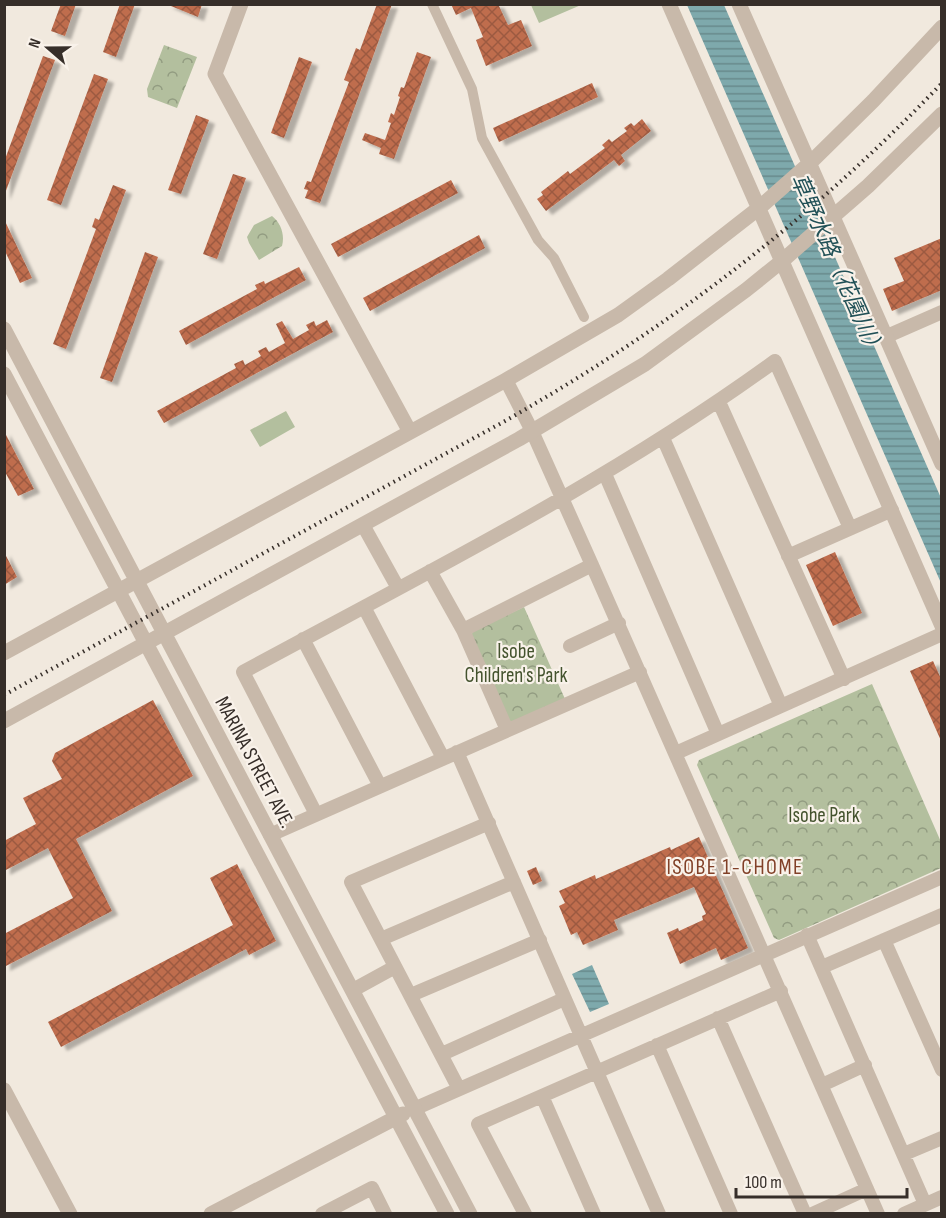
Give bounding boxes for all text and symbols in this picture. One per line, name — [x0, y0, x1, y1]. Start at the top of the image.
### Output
north arrow — [18, 18, 78, 78]
text: N — [25, 36, 46, 51]
water label: 草野水路（花園川） — [784, 170, 889, 362]
park label: Isobe Children's Park — [464, 639, 568, 688]
street label: MARINA STREET AVE. — [209, 692, 300, 832]
park label: Isobe Park — [788, 803, 860, 828]
district label: ISOBE 1-CHOME — [666, 854, 804, 881]
scale bar — [736, 1161, 907, 1199]
text: 100 m — [745, 1172, 782, 1193]

